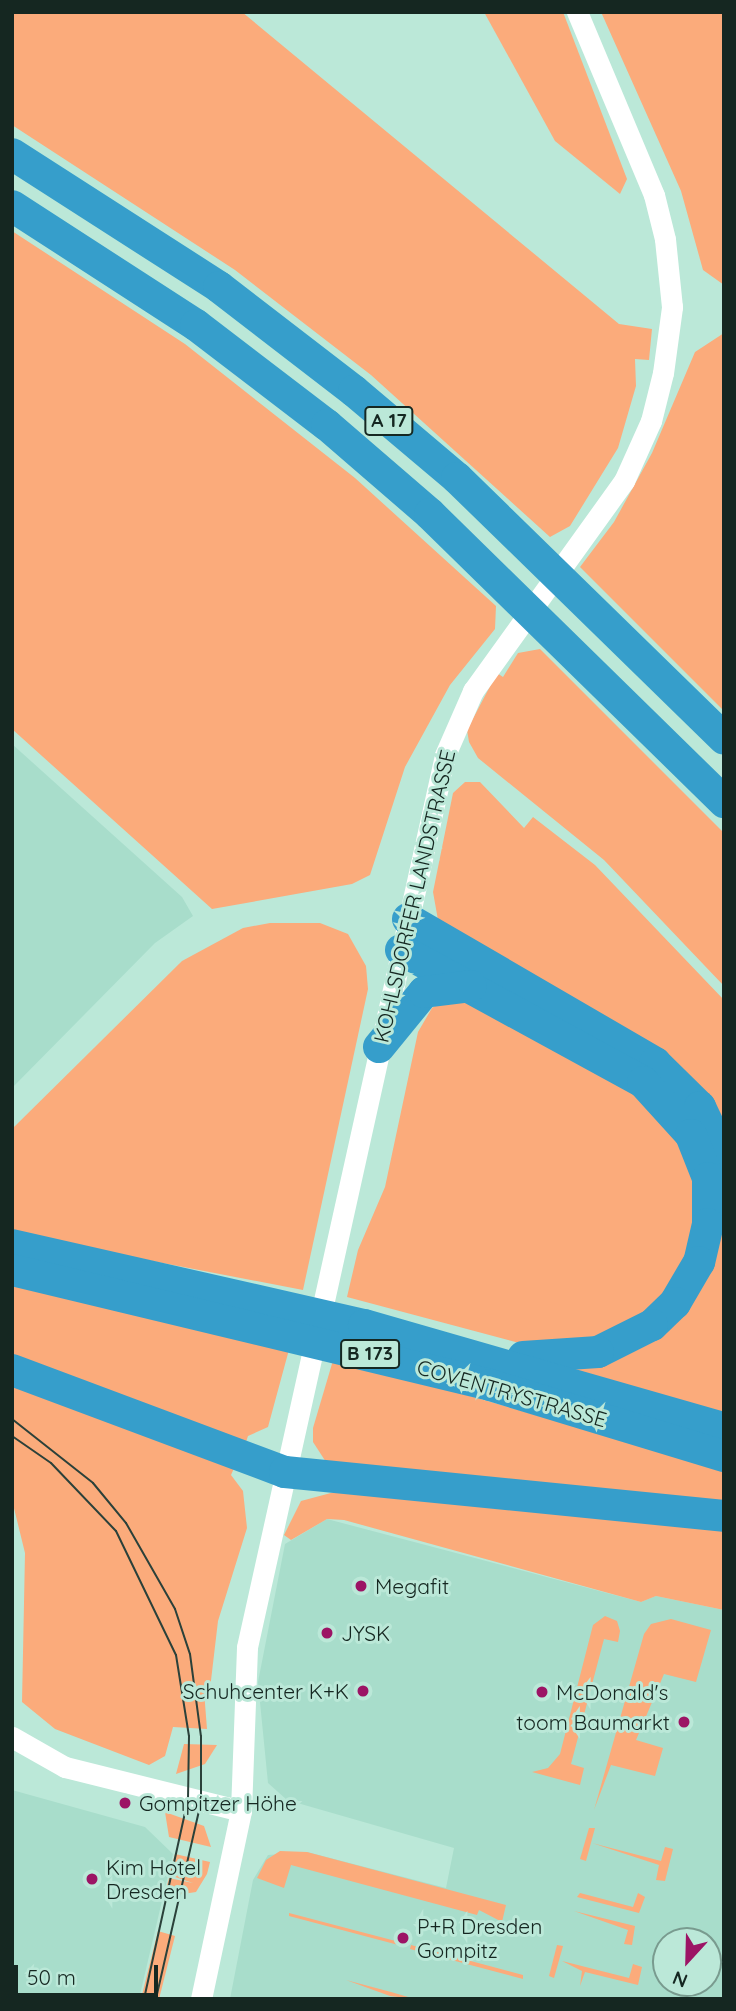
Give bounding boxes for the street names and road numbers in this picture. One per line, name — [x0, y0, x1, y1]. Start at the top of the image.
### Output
road number: A 17 — [363, 406, 415, 436]
street label: KOHLSDORFER LANDSTRASSE — [368, 747, 460, 1045]
road number: B 173 — [338, 1338, 402, 1370]
street label: COVENTRYSTRASSE — [414, 1354, 610, 1432]

